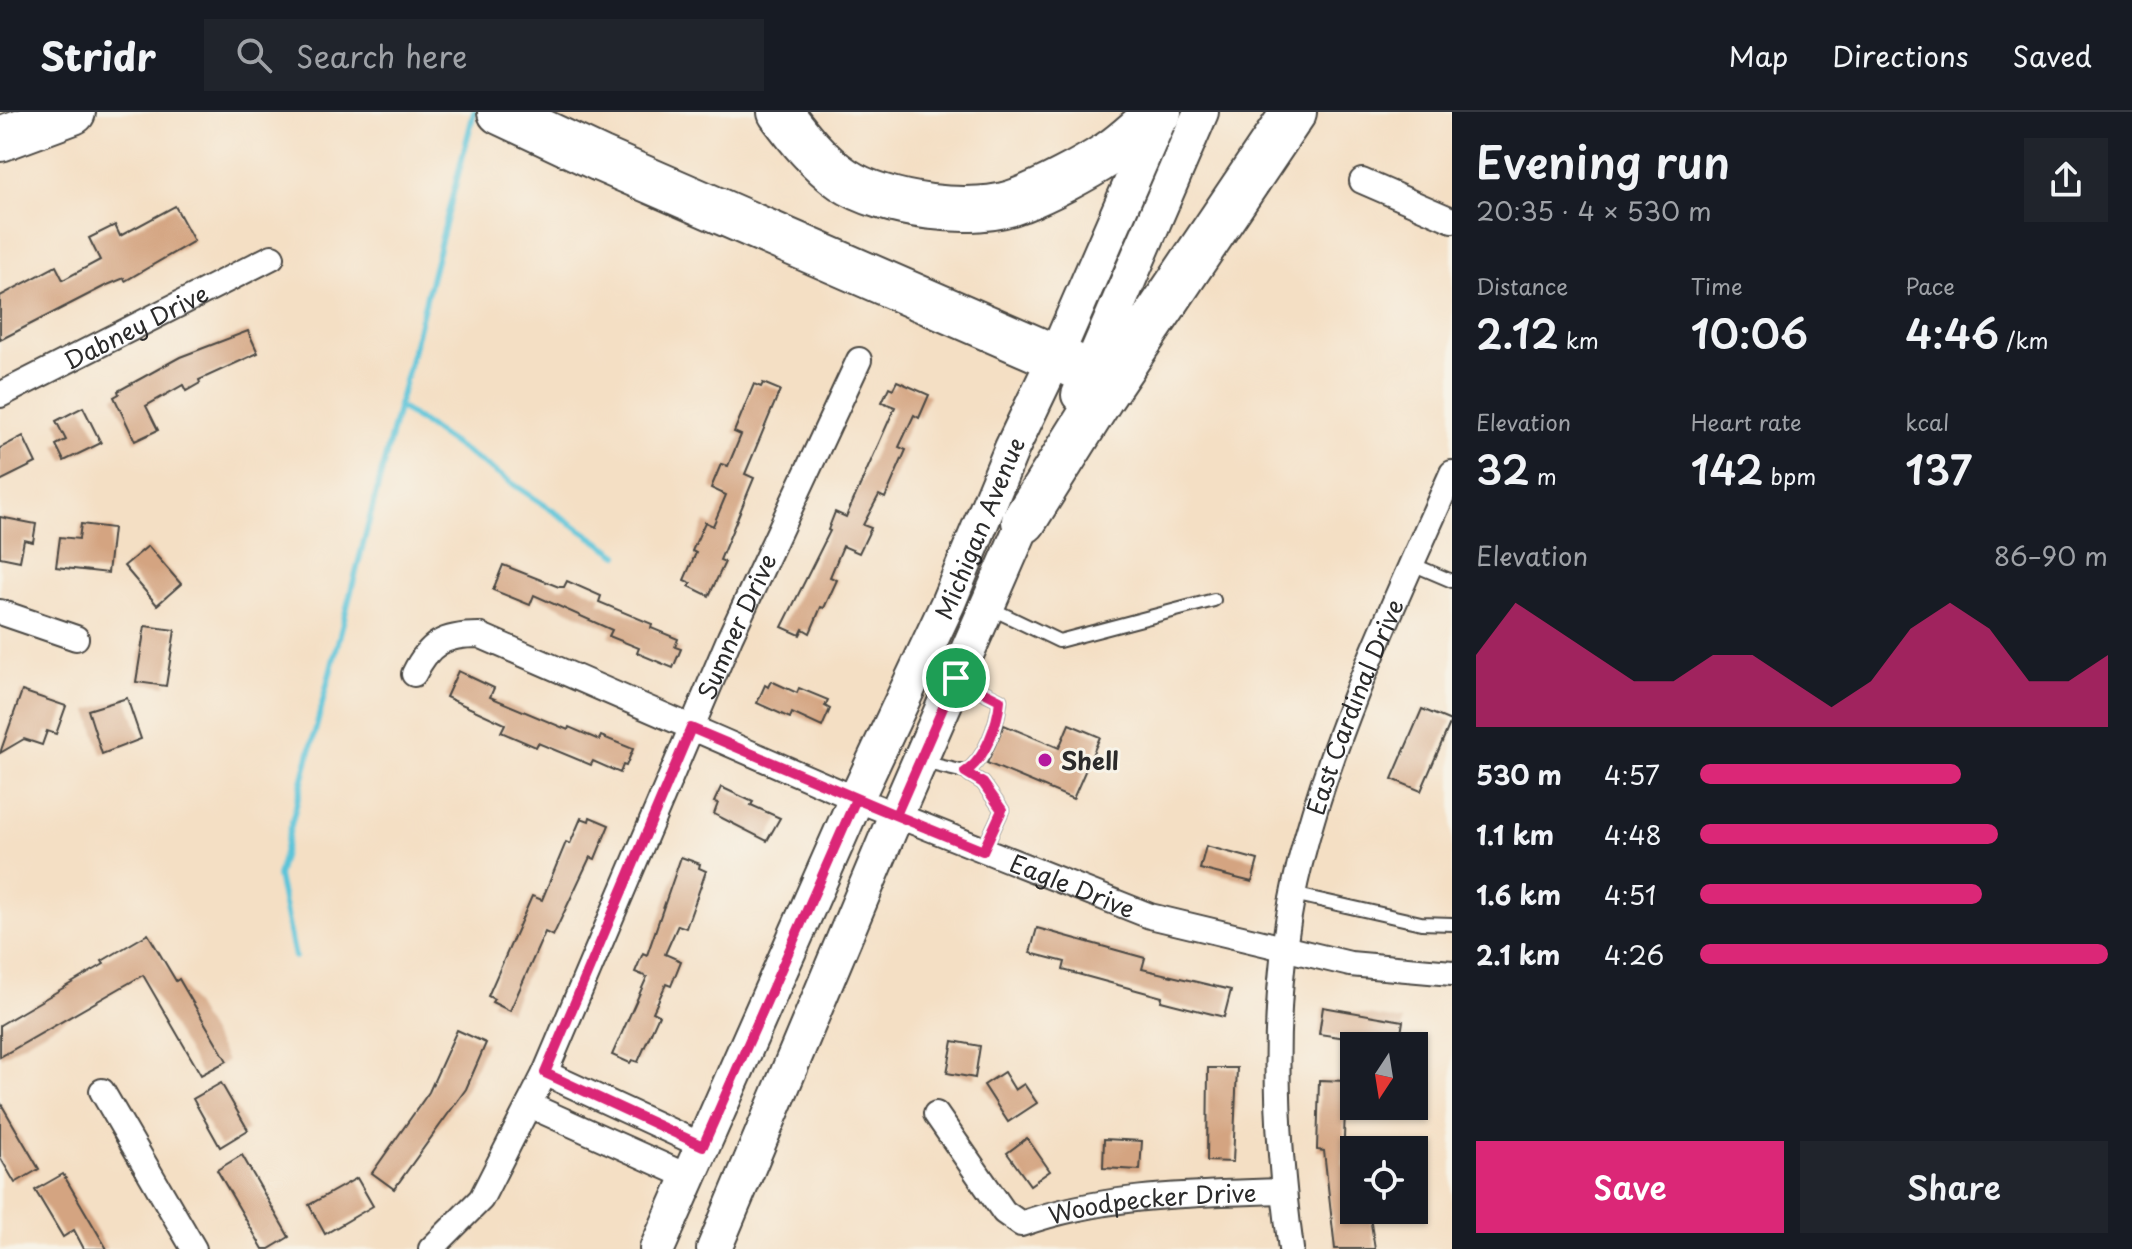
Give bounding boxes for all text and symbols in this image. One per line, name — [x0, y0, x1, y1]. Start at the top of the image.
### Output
search box — [204, 19, 764, 91]
text: Stridr — [40, 27, 156, 84]
icon: search — [232, 33, 276, 77]
text: Search here — [296, 33, 467, 78]
text: Map — [1729, 34, 1788, 77]
text: Directions — [1832, 34, 1969, 77]
text: Saved — [2013, 34, 2092, 77]
text: Evening run — [1476, 128, 1730, 194]
button: share — [2024, 138, 2108, 222]
text: 20:35 · 4 × 530 m — [1476, 191, 1712, 230]
text: Distance — [1476, 269, 1568, 302]
text: Time — [1691, 269, 1743, 302]
text: Pace — [1905, 269, 1955, 302]
street label: Dabney Drive — [57, 274, 214, 378]
text: 2.12 — [1476, 302, 1559, 363]
text: 10:06 — [1691, 302, 1808, 363]
text: 4:46 — [1905, 302, 1999, 363]
text: km — [1559, 323, 1599, 356]
text: /km — [1999, 323, 2048, 356]
text: Elevation — [1476, 405, 1571, 438]
text: Heart rate — [1691, 405, 1802, 438]
text: kcal — [1905, 405, 1949, 438]
street label: Michigan Avenue — [925, 430, 1033, 625]
text: 32 — [1476, 438, 1530, 499]
text: 142 — [1691, 438, 1763, 499]
text: 137 — [1905, 438, 1972, 499]
text: m — [1530, 459, 1557, 492]
text: bpm — [1763, 459, 1816, 492]
text: Elevation — [1476, 536, 1588, 575]
text: 86–90 m — [1994, 536, 2108, 575]
street label: Sumner Drive — [688, 547, 785, 705]
street label: East Cardinal Drive — [1296, 593, 1412, 819]
pin — [922, 644, 990, 712]
icon: arrive — [934, 656, 978, 700]
place label: Shell — [1061, 742, 1119, 778]
marker: Shell — [1036, 751, 1054, 769]
text: 530 m — [1476, 755, 1562, 794]
text: 4:57 — [1604, 755, 1660, 794]
text: 1.1 km — [1476, 815, 1554, 854]
text: 4:48 — [1604, 815, 1662, 854]
street label: Eagle Drive — [1005, 844, 1140, 926]
text: 1.6 km — [1476, 875, 1561, 914]
text: 4:51 — [1604, 875, 1656, 914]
text: 2.1 km — [1476, 935, 1560, 974]
text: 4:26 — [1604, 935, 1664, 974]
north arrow — [1340, 1032, 1428, 1120]
map controls — [1340, 1032, 1428, 1224]
button: locate — [1340, 1136, 1428, 1224]
button: Save — [1476, 1141, 1784, 1233]
button: Share — [1800, 1141, 2108, 1233]
street label: Woodpecker Drive — [1044, 1174, 1257, 1233]

